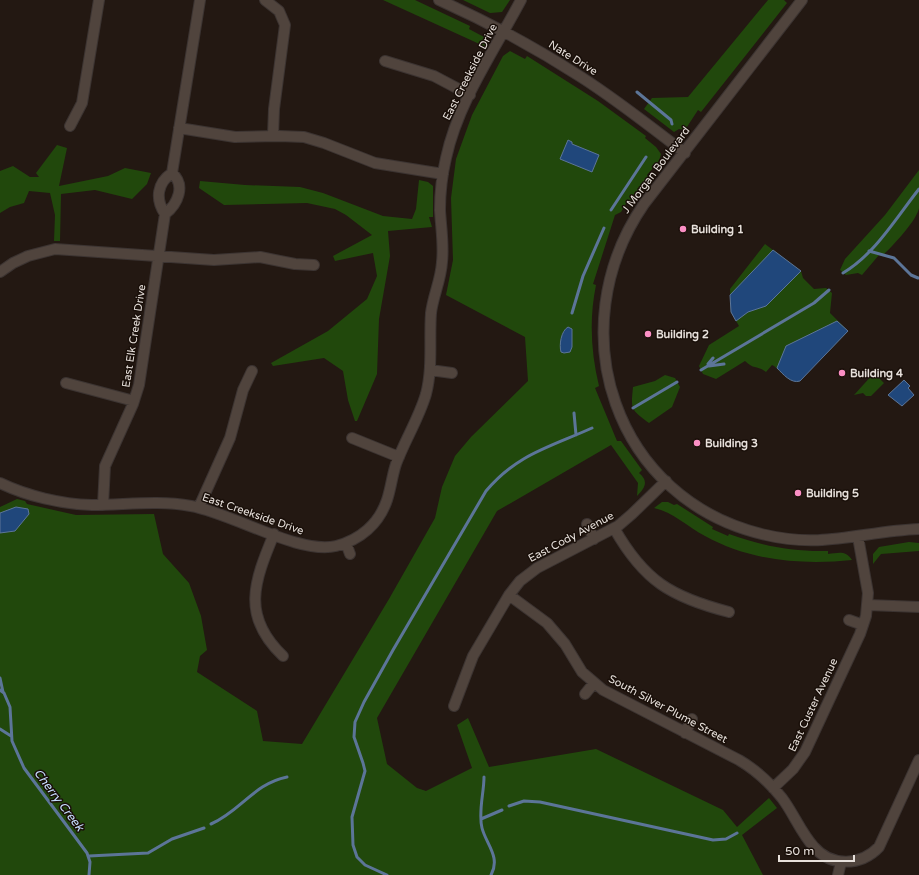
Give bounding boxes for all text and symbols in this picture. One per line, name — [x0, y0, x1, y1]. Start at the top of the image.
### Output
street label: East Creekside Drive — [440, 22, 500, 122]
street label: Nate Drive — [546, 38, 600, 78]
street label: J Morgan Boulevard — [619, 124, 693, 216]
place label: Building 1 — [691, 223, 744, 237]
marker: Building 1 — [678, 224, 688, 234]
street label: East Elk Creek Drive — [119, 284, 149, 388]
place label: Building 2 — [656, 328, 709, 342]
marker: Building 2 — [643, 329, 653, 339]
place label: Building 4 — [850, 367, 903, 381]
marker: Building 4 — [837, 368, 847, 378]
place label: Building 3 — [705, 437, 758, 451]
marker: Building 3 — [692, 438, 702, 448]
place label: Building 5 — [806, 487, 859, 501]
marker: Building 5 — [793, 488, 803, 498]
street label: East Creekside Drive — [200, 491, 306, 537]
street label: East Cody Avenue — [526, 509, 616, 565]
street label: East Custer Avenue — [786, 656, 840, 754]
street label: South Silver Plume Street — [606, 672, 730, 746]
water label: Cherry Creek — [31, 766, 88, 835]
scale bar — [779, 837, 854, 863]
text: 50 m — [785, 844, 814, 858]

